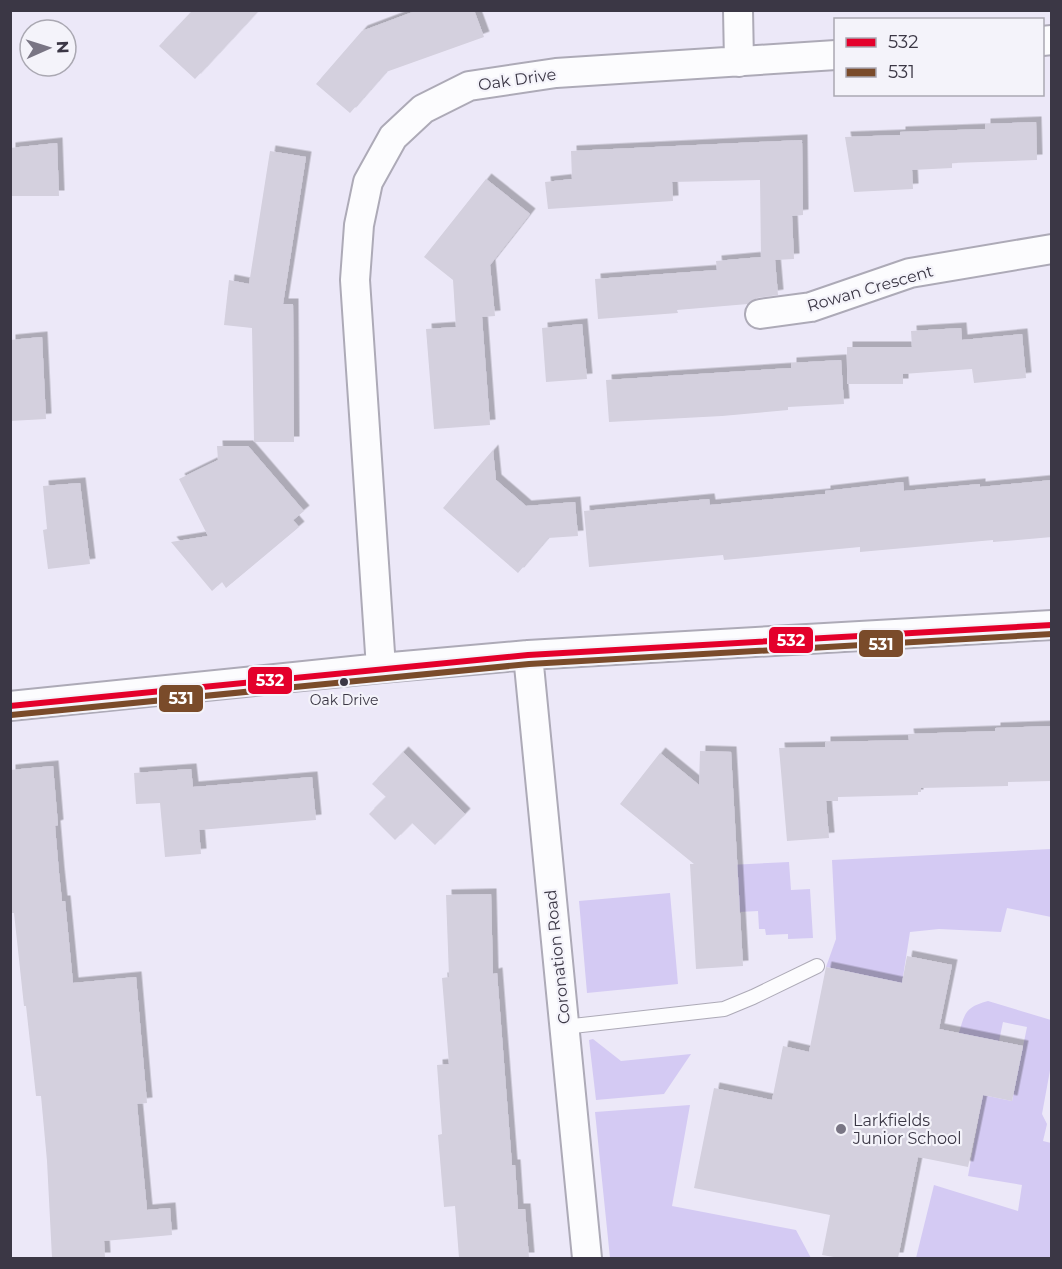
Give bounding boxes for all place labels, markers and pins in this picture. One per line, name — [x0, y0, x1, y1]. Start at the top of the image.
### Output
marker: Oak Drive — [338, 676, 350, 688]
place label: Oak Drive — [310, 691, 378, 709]
place label: Larkfields Junior School — [852, 1111, 961, 1148]
marker: Larkfields Junior School — [834, 1122, 848, 1136]

